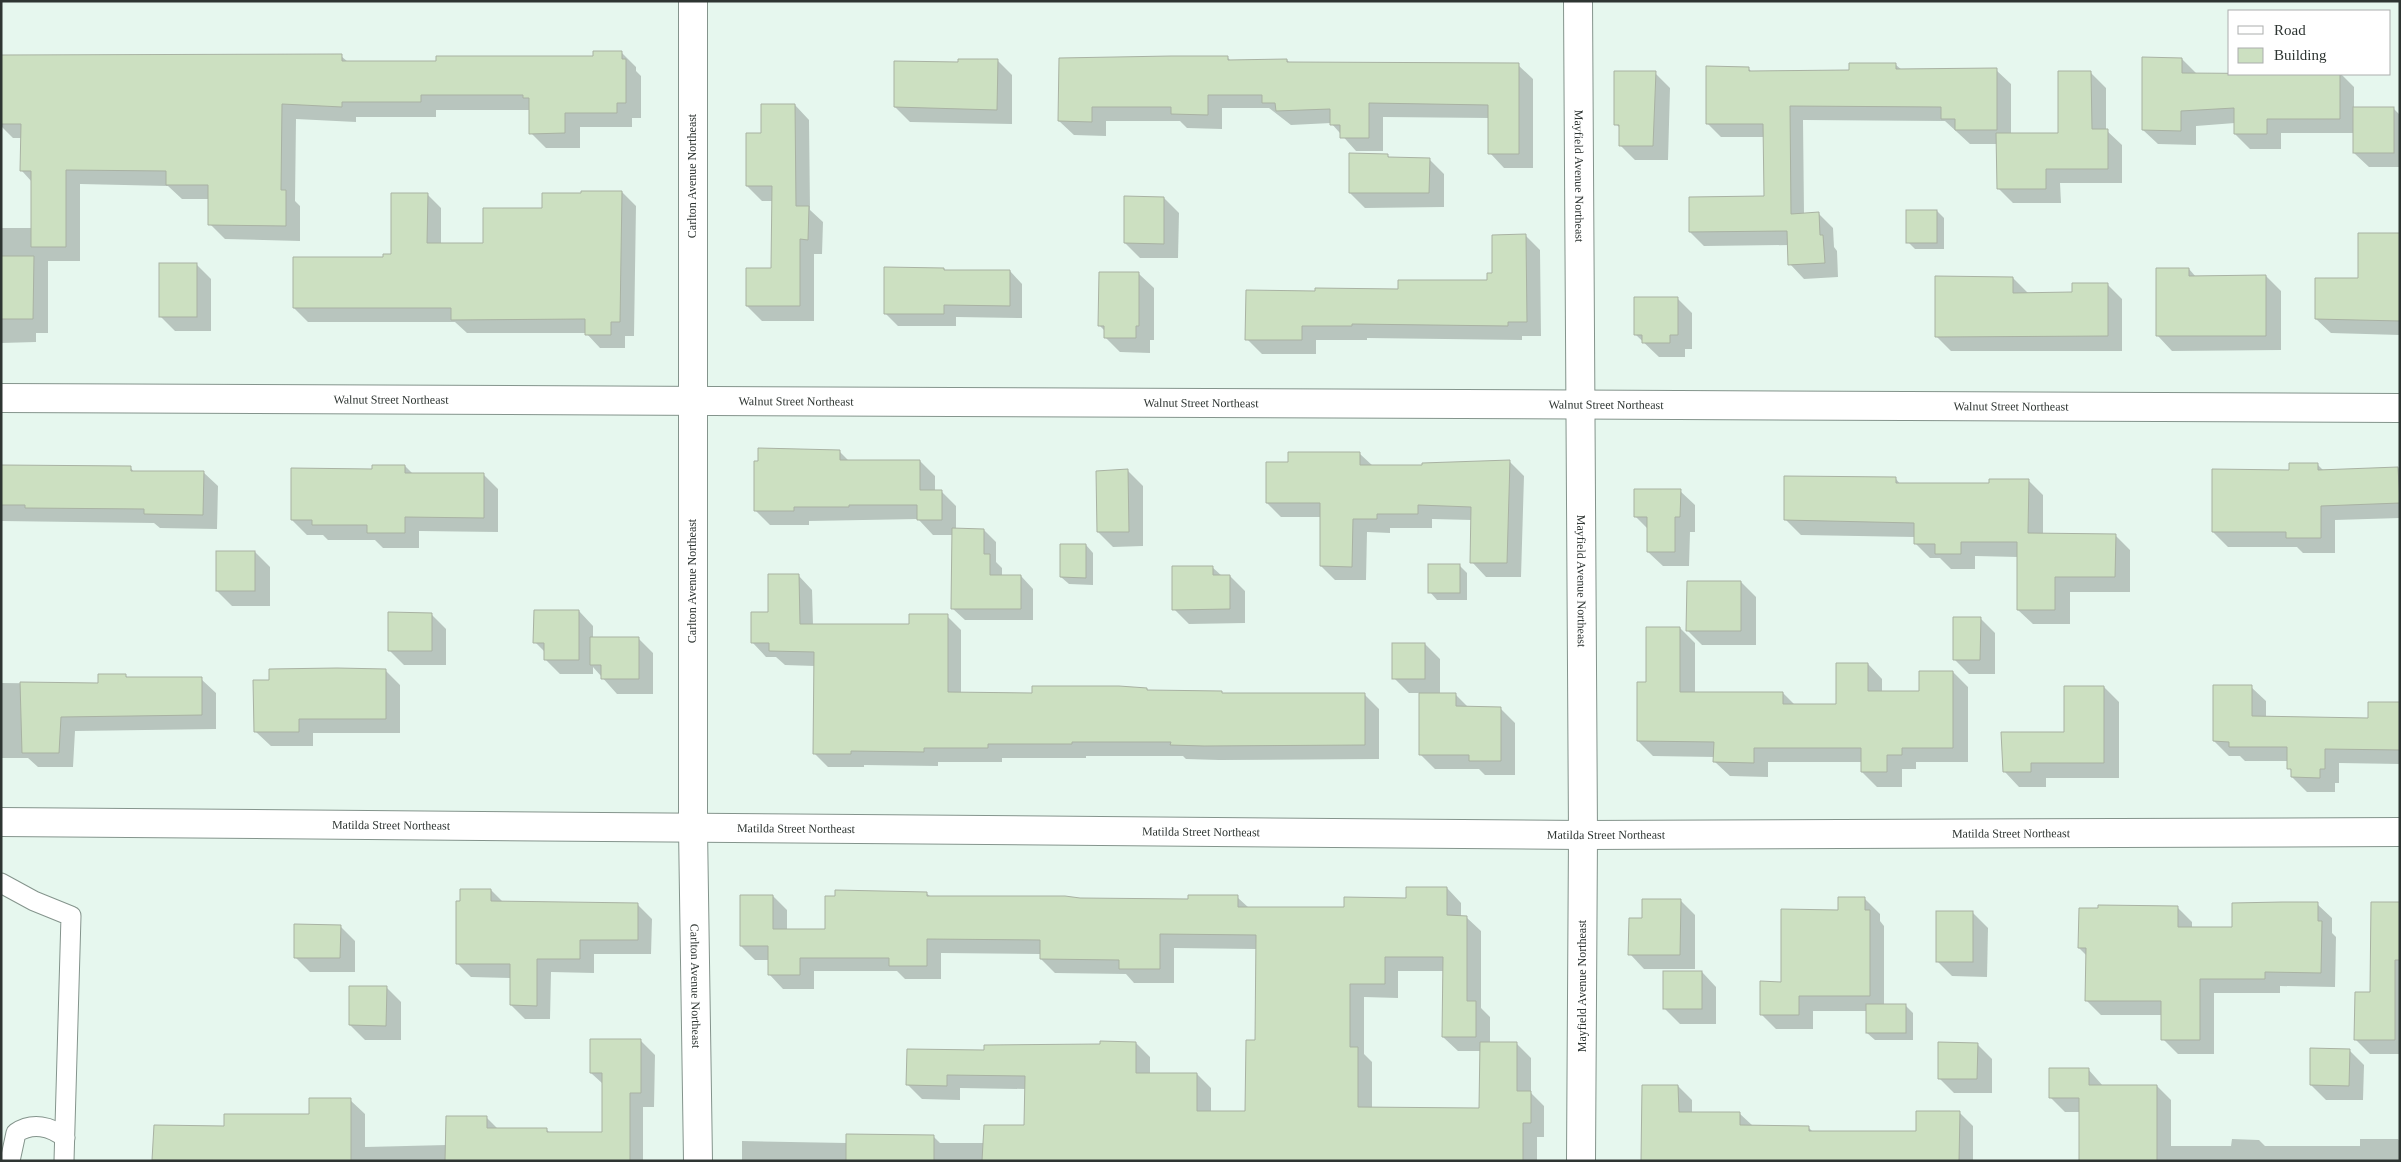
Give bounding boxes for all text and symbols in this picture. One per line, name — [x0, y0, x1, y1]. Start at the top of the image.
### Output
legend — [2228, 10, 2391, 75]
text: Road — [2274, 22, 2306, 38]
text: Building — [2274, 47, 2327, 63]
street label: Mayfield Avenue Northeast — [1572, 110, 1586, 243]
street label: Carlton Avenue Northeast — [685, 113, 699, 238]
street label: Walnut Street Northeast — [333, 392, 449, 407]
street label: Walnut Street Northeast — [738, 394, 854, 409]
street label: Walnut Street Northeast — [1143, 396, 1259, 410]
street label: Walnut Street Northeast — [1548, 397, 1664, 412]
street label: Walnut Street Northeast — [1953, 399, 2069, 414]
street label: Mayfield Avenue Northeast — [1574, 515, 1589, 648]
street label: Carlton Avenue Northeast — [685, 518, 699, 643]
street label: Matilda Street Northeast — [332, 818, 451, 833]
street label: Matilda Street Northeast — [737, 821, 856, 836]
street label: Matilda Street Northeast — [1142, 824, 1261, 839]
street label: Matilda Street Northeast — [1952, 826, 2071, 841]
street label: Matilda Street Northeast — [1547, 828, 1666, 842]
street label: Mayfield Avenue Northeast — [1575, 919, 1589, 1052]
street label: Carlton Avenue Northeast — [687, 924, 703, 1049]

